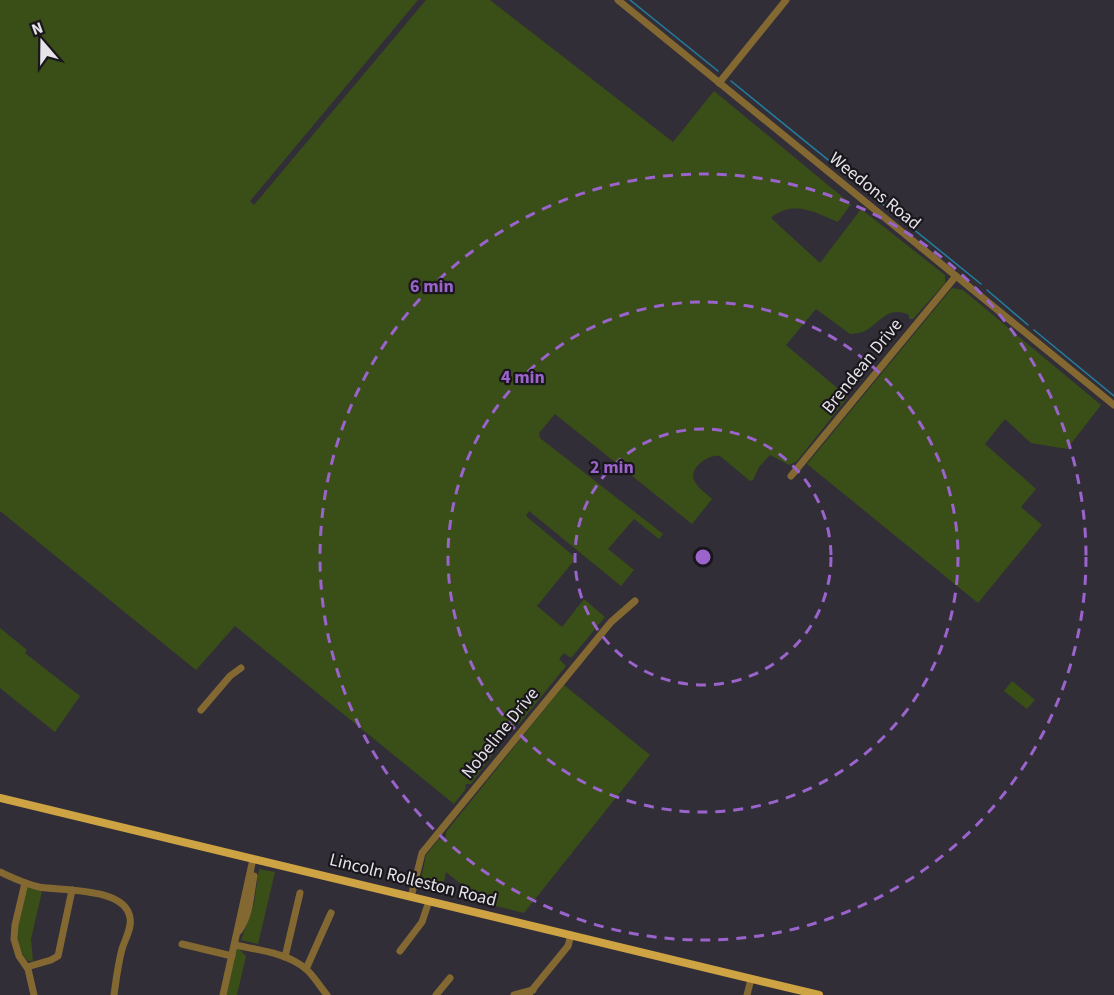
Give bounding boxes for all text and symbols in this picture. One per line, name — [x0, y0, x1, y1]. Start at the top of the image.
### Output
north arrow — [12, 12, 72, 72]
text: N — [28, 17, 46, 41]
street label: Weedons Road — [824, 146, 926, 236]
text: 6 min — [410, 274, 454, 299]
street label: Brendean Drive — [816, 313, 908, 419]
text: 4 min — [501, 365, 545, 390]
text: 2 min — [590, 455, 634, 480]
centre of rings — [693, 547, 713, 567]
street label: Nobeline Drive — [455, 682, 545, 784]
street label: Lincoln Rolleston Road — [327, 847, 499, 913]

